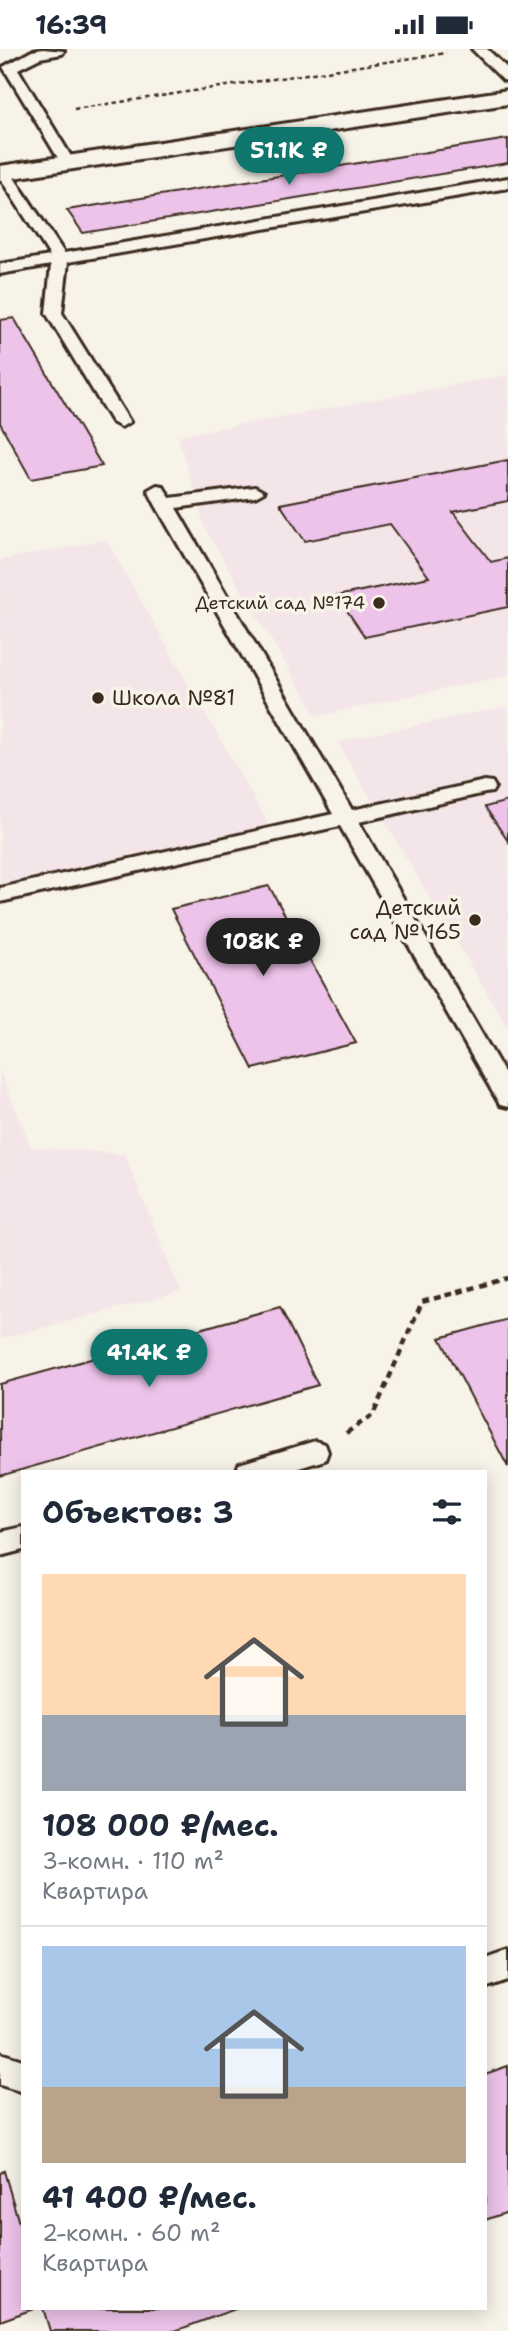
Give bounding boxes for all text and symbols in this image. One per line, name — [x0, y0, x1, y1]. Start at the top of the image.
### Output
text: 16:39 — [35, 7, 107, 42]
pin: 51.1K ₽ — [224, 127, 354, 187]
text: 51.1K ₽ — [250, 135, 328, 165]
place label: Детский сад №174 — [195, 591, 365, 615]
marker: Детский сад №174 — [371, 595, 387, 611]
place label: Школа №81 — [112, 684, 235, 712]
marker: Школа №81 — [90, 690, 106, 706]
place label: Детский сад № 165 — [349, 894, 461, 946]
marker: Детский сад № 165 — [467, 912, 483, 928]
pin: 108K ₽ — [206, 919, 320, 978]
text: 108K ₽ — [222, 926, 304, 956]
pin: 41.4K ₽ — [84, 1329, 214, 1389]
text: 41.4K ₽ — [106, 1337, 192, 1367]
text: Объектов: 3 — [42, 1492, 234, 1533]
icon: filters — [428, 1493, 466, 1531]
icon: home — [191, 1619, 317, 1745]
text: 108 000 ₽/мес. — [42, 1805, 279, 1846]
text: 3-комн. · 110 m² — [42, 1846, 224, 1876]
text: Квартира — [42, 1876, 148, 1906]
icon: home — [191, 1991, 317, 2117]
text: 41 400 ₽/мес. — [42, 2177, 257, 2218]
text: 2-комн. · 60 m² — [42, 2218, 220, 2248]
text: Квартира — [42, 2248, 148, 2278]

